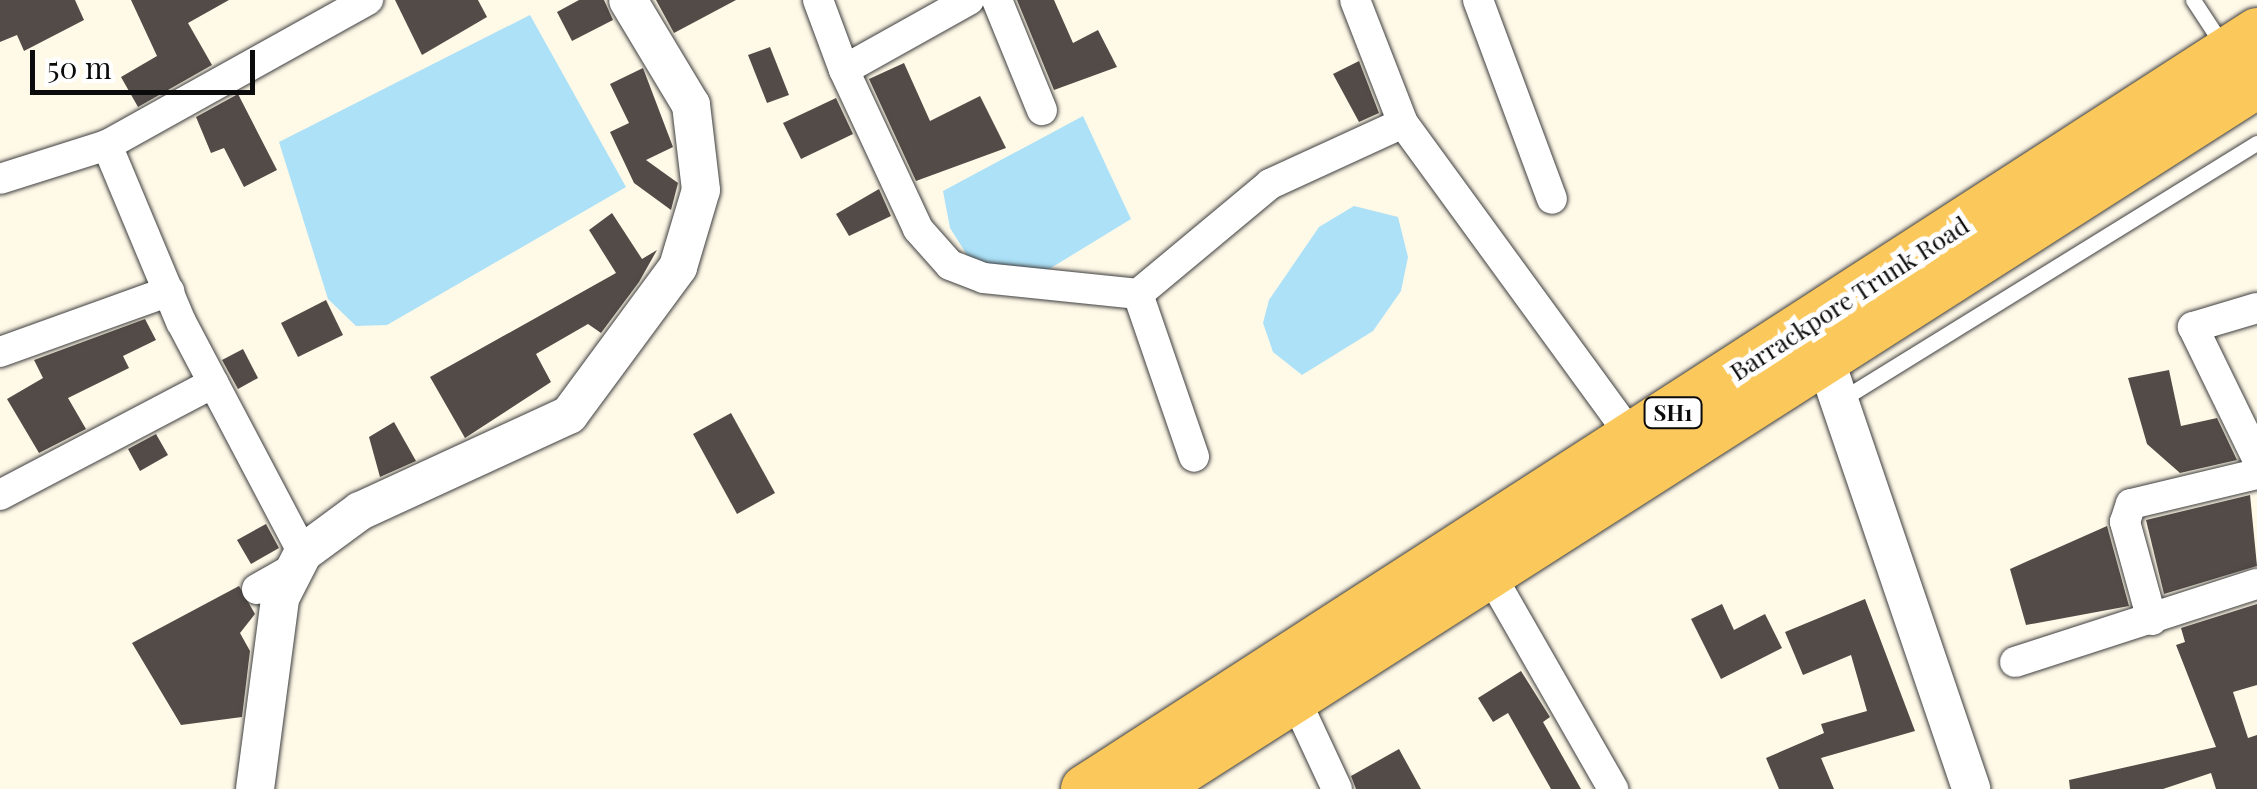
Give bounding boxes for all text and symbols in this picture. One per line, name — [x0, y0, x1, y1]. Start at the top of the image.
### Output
scale bar — [35, 30, 260, 92]
text: 50 m — [47, 47, 112, 87]
street label: Barrackpore Trunk Road — [1724, 209, 1974, 387]
road number: SH1 — [1643, 396, 1703, 430]

